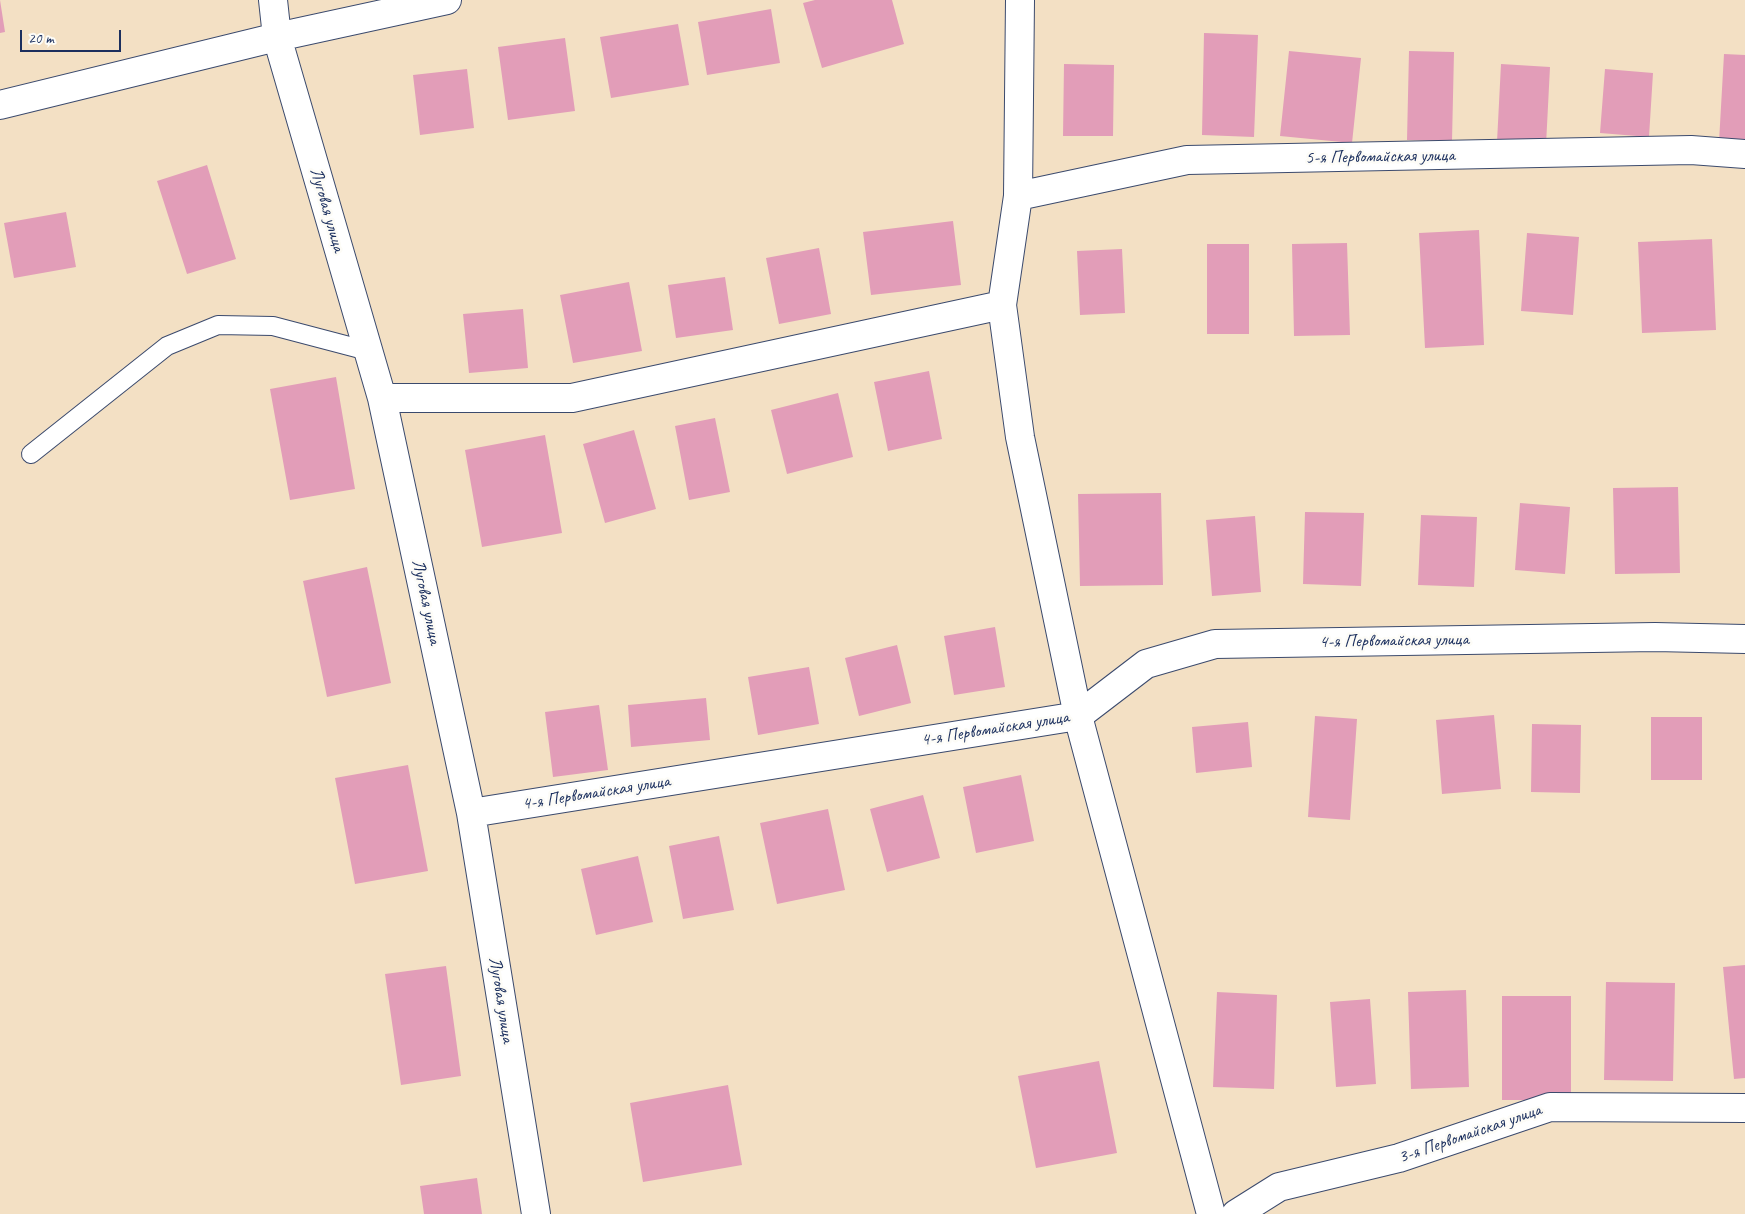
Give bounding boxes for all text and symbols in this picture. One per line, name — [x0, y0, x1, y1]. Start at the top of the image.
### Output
scale bar — [22, 20, 124, 52]
text: 20 m — [28, 29, 54, 48]
street label: 5-я Первомайская улица — [1305, 145, 1455, 169]
street label: Луговая улица — [305, 165, 349, 255]
street label: Луговая улица — [406, 557, 446, 647]
street label: 4-я Первомайская улица — [1319, 629, 1469, 653]
street label: 4-я Первомайская улица — [919, 707, 1071, 751]
street label: 4-я Первомайская улица — [520, 771, 672, 815]
street label: Луговая улица — [484, 956, 518, 1044]
street label: 3-я Первомайская улица — [1396, 1099, 1544, 1169]

